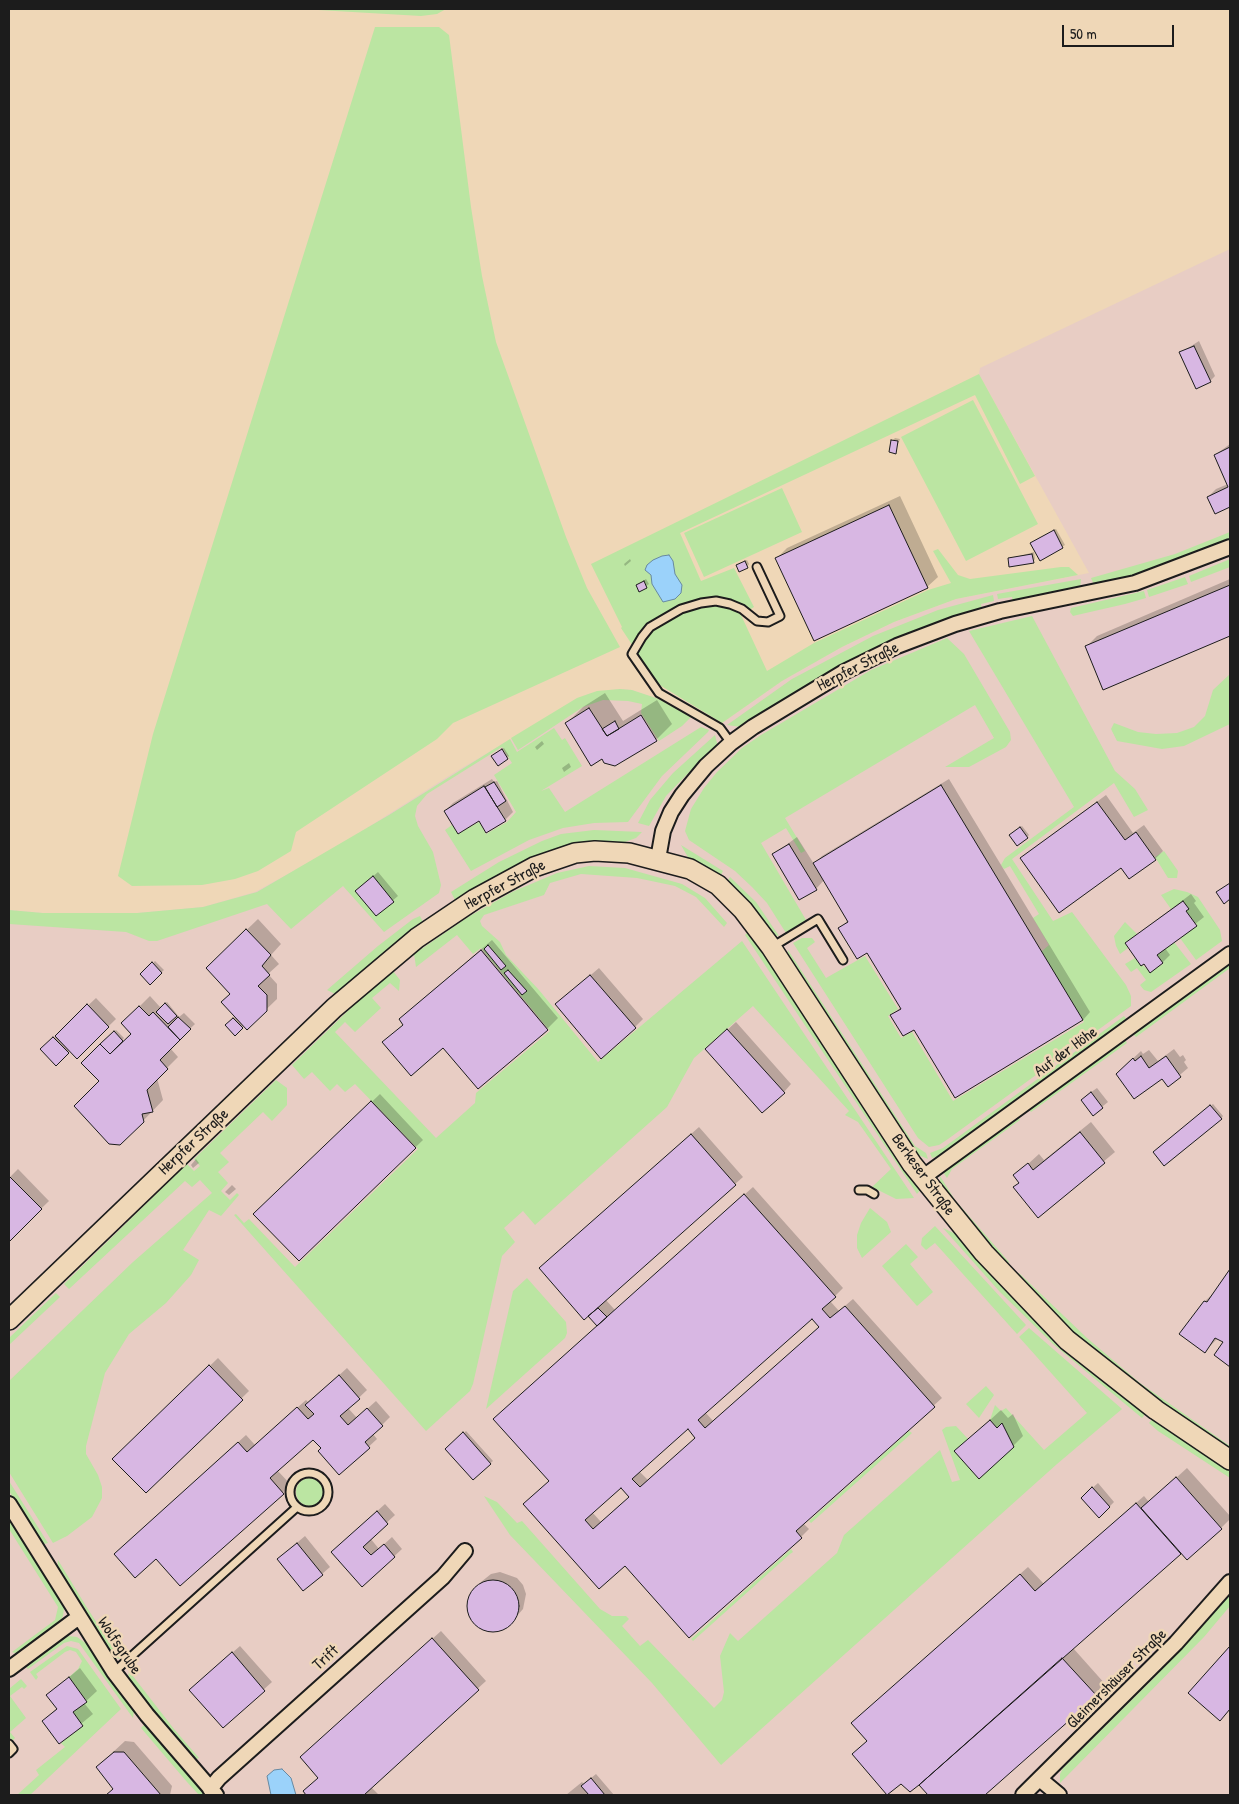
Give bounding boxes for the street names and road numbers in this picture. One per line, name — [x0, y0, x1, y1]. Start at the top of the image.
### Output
street label: Herpfer Straße — [814, 638, 902, 696]
street label: Herpfer Straße — [461, 856, 549, 914]
street label: Auf der Höhe — [1031, 1023, 1101, 1081]
street label: Herpfer Straße — [155, 1105, 233, 1179]
street label: Berkeser Straße — [887, 1130, 959, 1220]
street label: Wolfsgrube — [93, 1614, 145, 1678]
street label: Gleimershäuser Straße — [1063, 1625, 1171, 1733]
street label: Trift — [309, 1641, 343, 1675]

